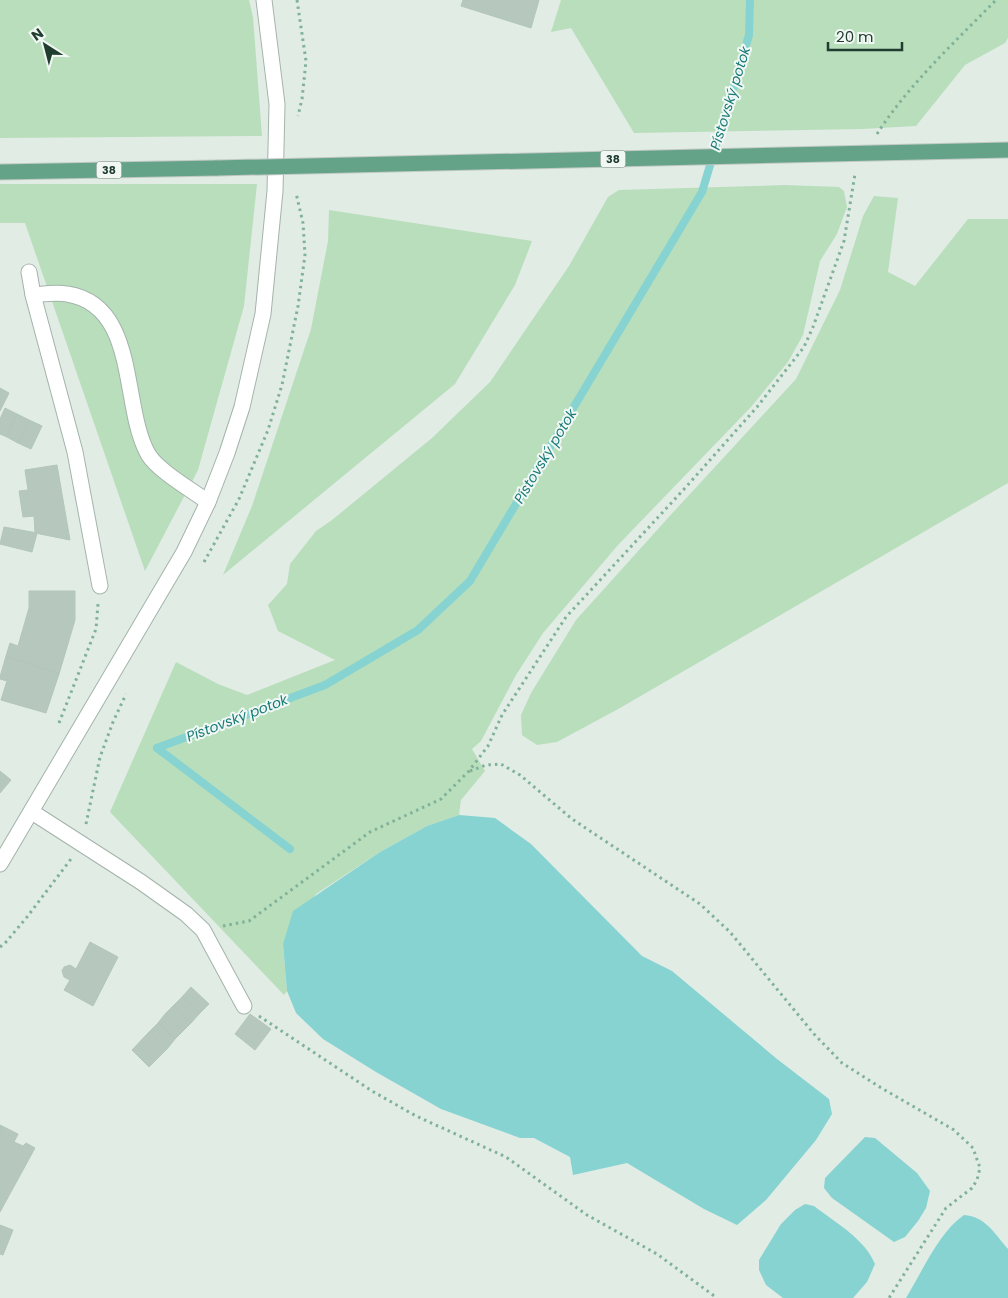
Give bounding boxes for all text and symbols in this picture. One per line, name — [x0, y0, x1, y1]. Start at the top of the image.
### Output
north arrow — [20, 20, 70, 70]
scale bar — [828, 20, 902, 52]
text: N — [27, 23, 47, 46]
text: 20 m — [836, 26, 874, 47]
water label: Pístovský potok — [705, 43, 755, 152]
road number: 38 — [600, 150, 626, 168]
road number: 38 — [96, 162, 122, 178]
water label: Pístovský potok — [509, 404, 582, 507]
water label: Pístovský potok — [183, 689, 291, 747]

